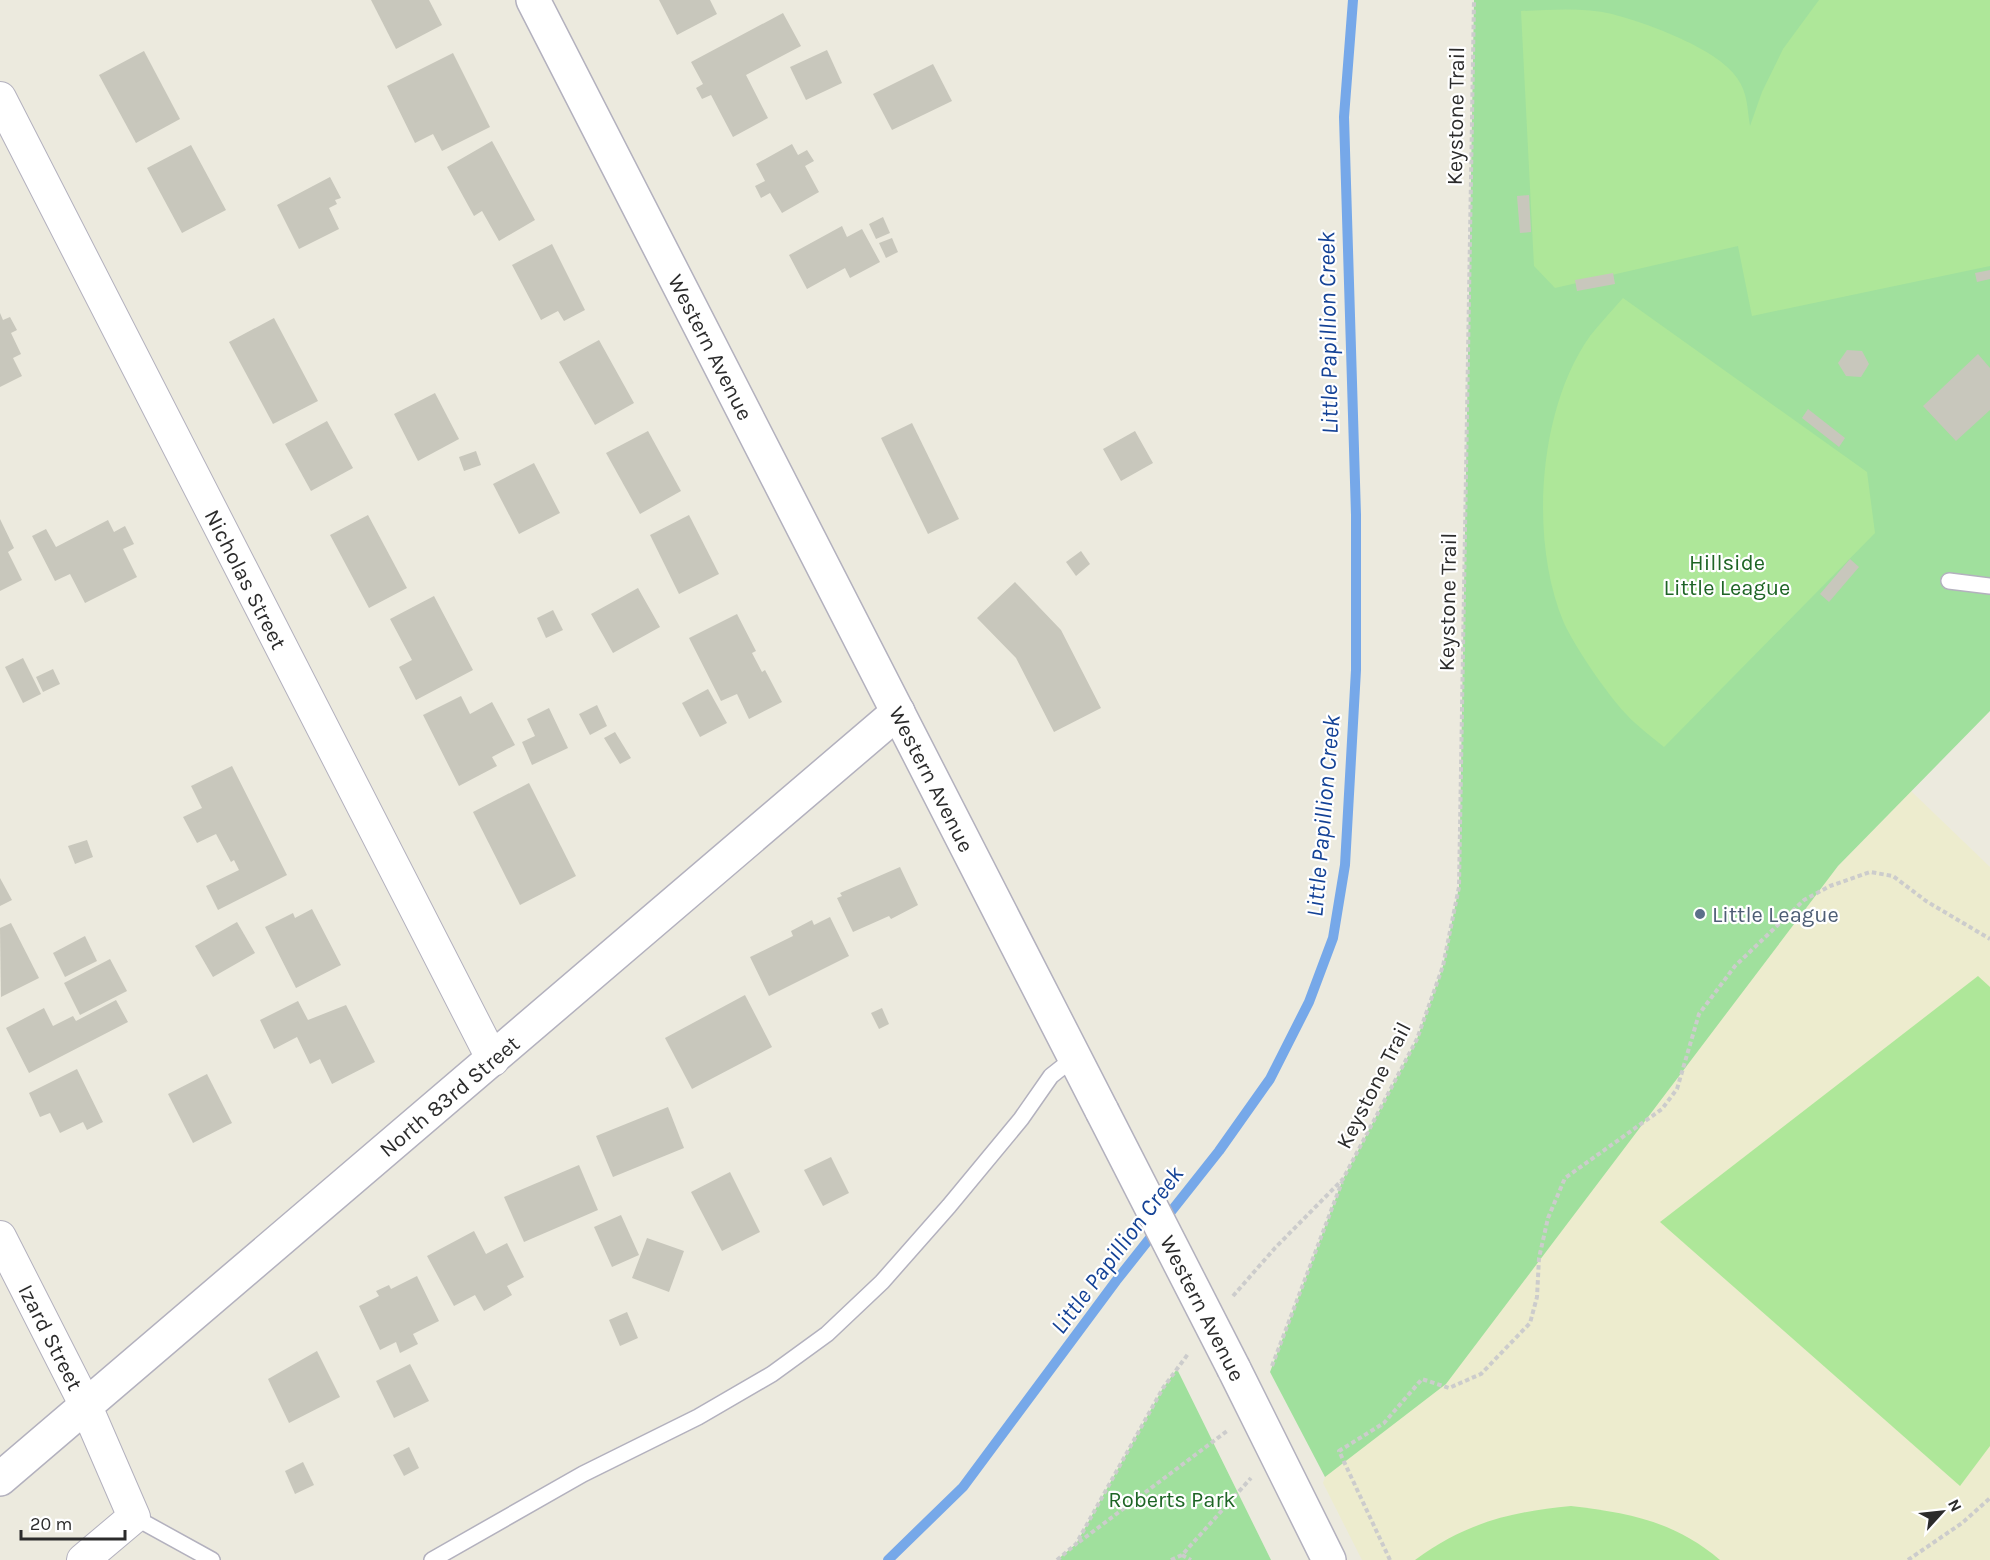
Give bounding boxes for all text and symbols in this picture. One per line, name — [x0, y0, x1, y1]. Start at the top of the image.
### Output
street label: Keystone Trail — [1442, 46, 1470, 186]
water label: Little Papillion Creek — [1312, 231, 1344, 435]
street label: Western Avenue — [662, 270, 758, 425]
street label: Nicholas Street — [199, 505, 292, 654]
street label: Keystone Trail — [1434, 532, 1462, 672]
park label: Hillside Little League — [1664, 550, 1790, 601]
street label: Western Avenue — [883, 702, 979, 857]
water label: Little Papillion Creek — [1300, 713, 1346, 918]
place label: Little League — [1712, 902, 1839, 928]
marker: Little League — [1693, 907, 1707, 921]
street label: Keystone Trail — [1331, 1018, 1417, 1153]
street label: North 83rd Street — [374, 1031, 525, 1163]
water label: Little Papillion Creek — [1045, 1160, 1190, 1339]
street label: Western Avenue — [1154, 1231, 1250, 1386]
street label: Izard Street — [12, 1280, 88, 1395]
north arrow — [1912, 1482, 1972, 1542]
park label: Roberts Park — [1108, 1487, 1236, 1513]
text: N — [1944, 1496, 1966, 1515]
scale bar — [21, 1503, 124, 1541]
text: 20 m — [30, 1513, 72, 1535]

